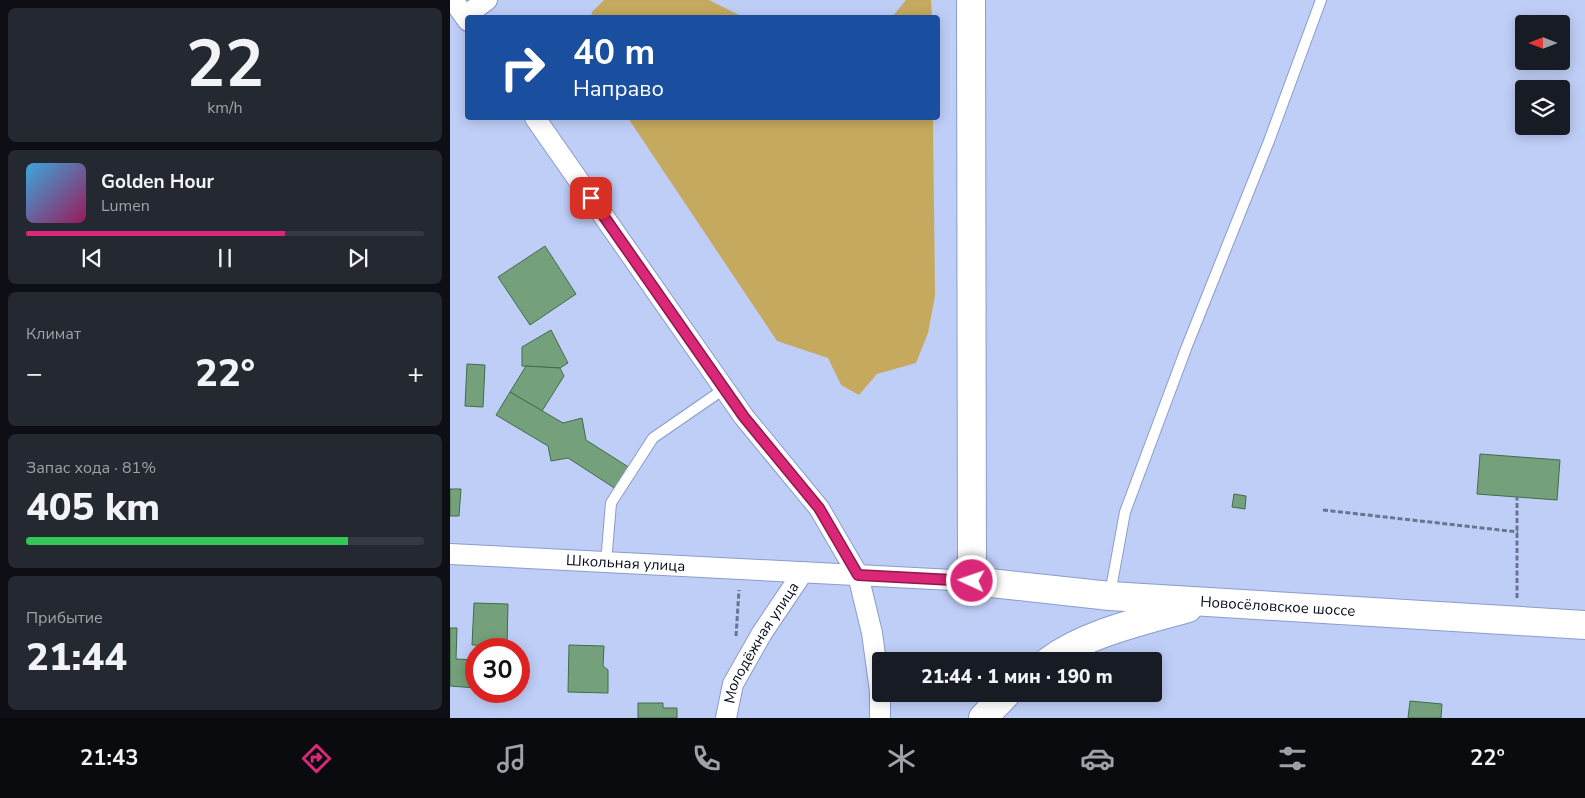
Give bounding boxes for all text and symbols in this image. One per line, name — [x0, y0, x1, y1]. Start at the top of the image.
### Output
north arrow — [1515, 15, 1570, 70]
map controls — [1515, 15, 1570, 135]
text: 22 — [186, 20, 264, 109]
text: 40 m — [573, 29, 655, 76]
icon: right — [490, 35, 555, 100]
text: Направо — [573, 74, 664, 104]
button: layers — [1515, 80, 1570, 135]
text: km/h — [207, 97, 243, 119]
text: Golden Hour — [101, 169, 214, 195]
pin — [570, 177, 612, 219]
icon: arrive — [577, 184, 605, 212]
text: Lumen — [101, 195, 150, 217]
icon: previous — [78, 244, 106, 272]
icon: pause — [211, 244, 239, 272]
icon: next — [344, 244, 372, 272]
text: Климат — [26, 323, 81, 345]
text: 22° — [195, 348, 255, 399]
text: − — [26, 355, 43, 393]
text: + — [407, 355, 424, 393]
text: Запас хода · 81% — [26, 457, 156, 479]
text: 405 km — [26, 482, 160, 533]
street label: Школьная улица — [566, 550, 686, 576]
position arrow — [945, 554, 997, 606]
street label: Молодёжная улица — [719, 578, 804, 705]
street label: Новосёловское шоссе — [1200, 592, 1356, 621]
text: Прибытие — [26, 607, 103, 629]
text: 21:44 — [26, 632, 127, 683]
speed limit sign: 30 — [465, 638, 530, 703]
text: 21:44 · 1 мин · 190 m — [921, 664, 1113, 690]
icon: directions — [299, 741, 334, 776]
icon: music — [494, 741, 529, 776]
icon: phone — [689, 741, 724, 776]
icon: climate — [884, 741, 919, 776]
icon: car — [1080, 741, 1115, 776]
icon: filters — [1275, 741, 1310, 776]
text: 21:43 — [80, 743, 138, 773]
text: 22° — [1470, 743, 1505, 773]

